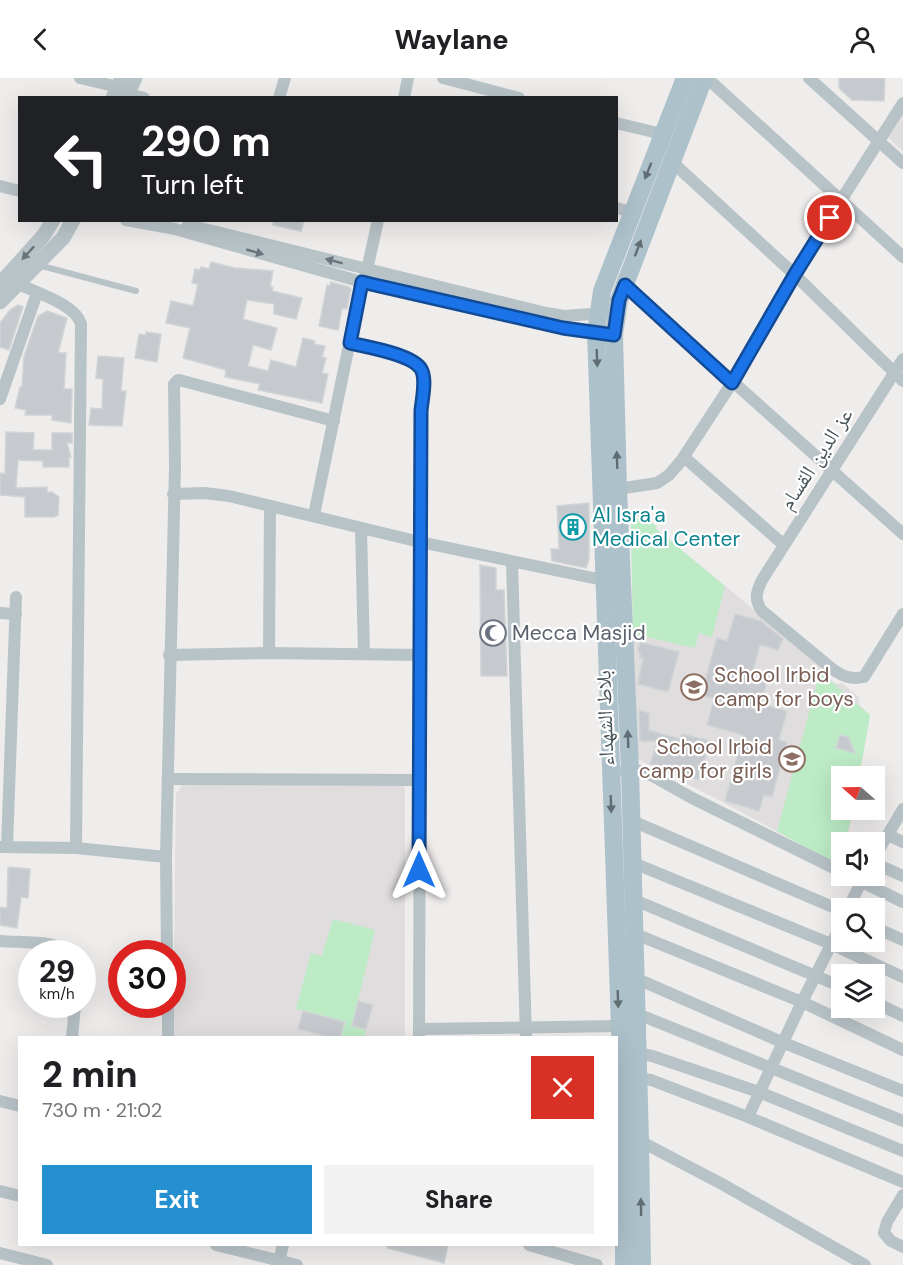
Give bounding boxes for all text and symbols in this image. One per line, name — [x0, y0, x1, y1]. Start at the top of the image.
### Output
text: Waylane — [394, 22, 509, 57]
icon: back — [24, 23, 57, 56]
icon: person — [846, 23, 879, 56]
text: 290 m — [141, 114, 271, 169]
icon: left — [42, 120, 120, 198]
one-way arrow — [643, 163, 653, 181]
text: Turn left — [141, 167, 244, 202]
pin — [804, 192, 855, 243]
icon: arrive — [813, 201, 846, 234]
one-way arrow — [634, 239, 644, 257]
one-way arrow — [21, 246, 35, 261]
one-way arrow — [246, 248, 264, 257]
one-way arrow — [325, 256, 343, 265]
one-way arrow — [592, 348, 601, 367]
street label: عز الدين القسام — [773, 402, 860, 515]
one-way arrow — [612, 450, 622, 469]
place label: Al Isra'a Medical Center — [592, 501, 740, 553]
building icon: Al Isra'a Medical Center — [558, 512, 588, 542]
mosque icon: Mecca Masjid — [478, 618, 508, 648]
place label: Mecca Masjid — [512, 619, 646, 647]
place label: School Irbid camp for boys — [714, 661, 854, 713]
street label: بلاط الشهداء — [589, 670, 621, 766]
school or university icon: School Irbid camp for boys — [679, 672, 709, 702]
one-way arrow — [624, 729, 633, 748]
place label: School Irbid camp for girls — [639, 733, 772, 785]
school or university icon: School Irbid camp for girls — [777, 744, 807, 774]
north arrow — [831, 766, 885, 820]
map controls — [831, 766, 885, 1018]
one-way arrow — [606, 795, 615, 814]
button: sound — [831, 832, 885, 886]
position arrow — [387, 838, 451, 902]
button: search — [831, 898, 885, 952]
speed limit sign: 30 — [108, 940, 186, 1018]
text: 29 — [39, 952, 75, 991]
button: layers — [831, 964, 885, 1018]
text: km/h — [39, 984, 75, 1004]
one-way arrow — [614, 990, 623, 1009]
text: 2 min — [42, 1051, 138, 1098]
button: close — [531, 1056, 594, 1119]
text: 730 m · 21:02 — [42, 1097, 162, 1123]
button: Exit — [42, 1165, 312, 1234]
button: Share — [324, 1165, 594, 1234]
one-way arrow — [636, 1197, 646, 1216]

